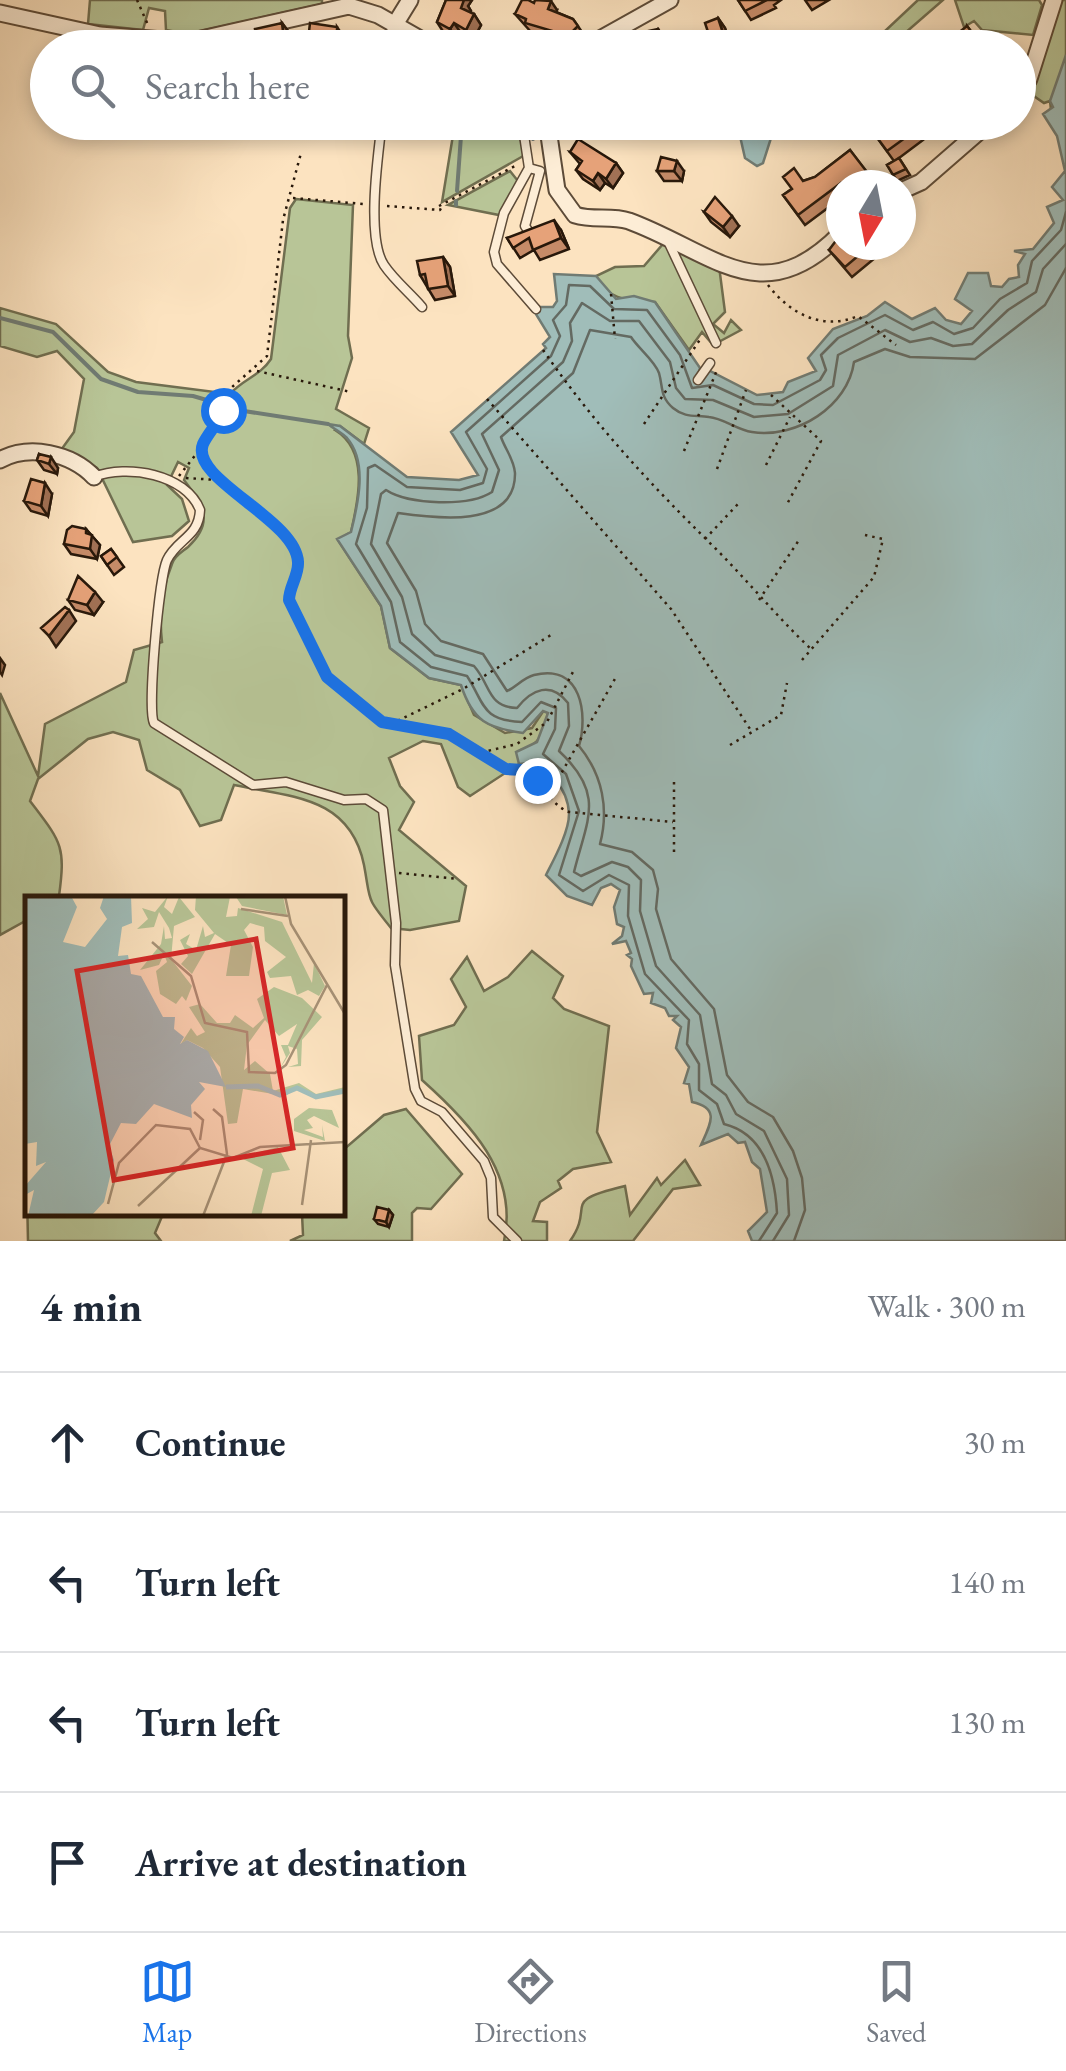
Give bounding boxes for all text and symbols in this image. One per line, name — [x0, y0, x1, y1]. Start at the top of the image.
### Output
search box — [30, 30, 1036, 140]
icon: search — [65, 58, 120, 113]
text: Search here — [145, 61, 310, 110]
north arrow — [826, 170, 916, 260]
route start — [201, 388, 247, 434]
route end — [515, 758, 561, 804]
inset map — [25, 896, 345, 1216]
text: 4 min — [40, 1279, 142, 1334]
text: Walk · 300 m — [868, 1285, 1026, 1327]
icon: ahead — [40, 1415, 95, 1470]
text: Continue — [135, 1418, 286, 1467]
text: 30 m — [964, 1421, 1026, 1463]
icon: left — [40, 1555, 95, 1610]
text: Turn left — [135, 1558, 280, 1607]
text: 140 m — [949, 1561, 1026, 1603]
icon: left — [40, 1695, 95, 1750]
text: Turn left — [135, 1698, 280, 1747]
text: 130 m — [949, 1701, 1026, 1743]
icon: arrive — [40, 1835, 95, 1890]
text: Arrive at destination — [135, 1838, 467, 1887]
tab: Map — [140, 1954, 195, 2050]
tab: Directions — [474, 1954, 587, 2050]
tab: Saved — [866, 1954, 926, 2050]

